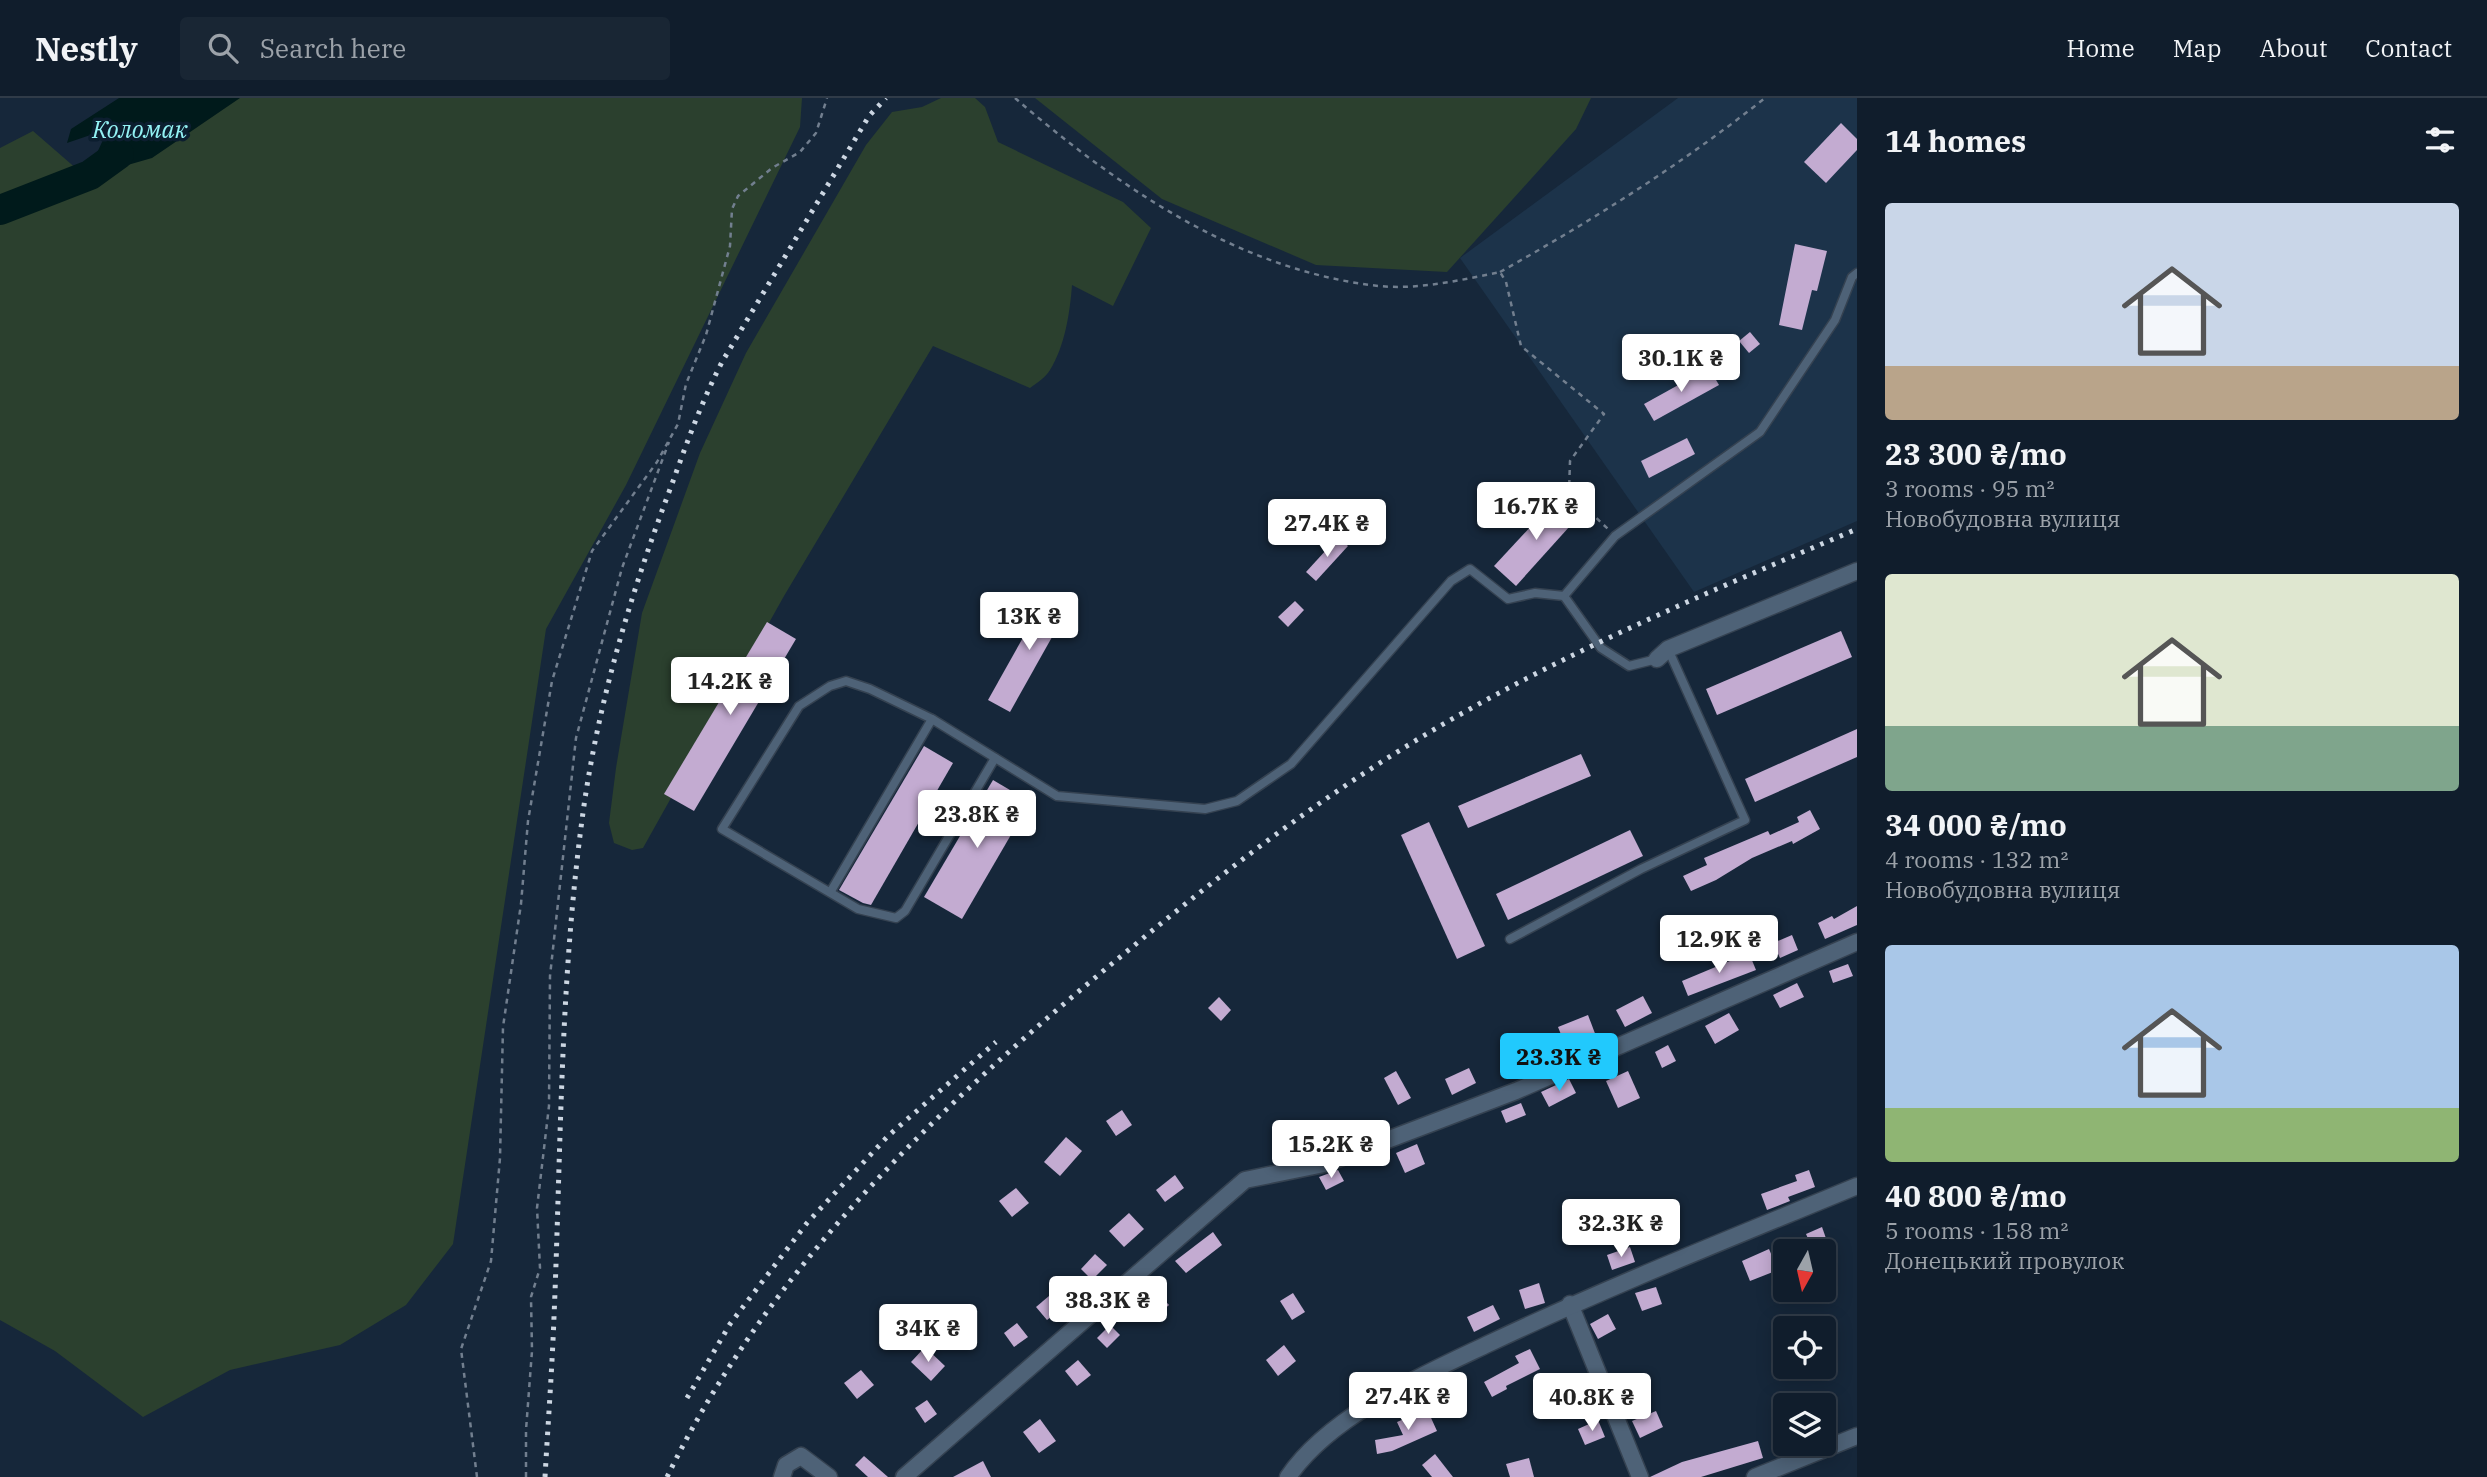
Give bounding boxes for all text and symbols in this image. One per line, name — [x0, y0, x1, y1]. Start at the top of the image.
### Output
search box — [180, 17, 670, 80]
text: Nestly — [35, 27, 138, 70]
icon: search — [204, 29, 242, 67]
text: Search here — [260, 31, 406, 65]
text: Home — [2067, 32, 2135, 64]
text: Map — [2173, 32, 2221, 64]
text: About — [2259, 32, 2327, 64]
text: Contact — [2365, 32, 2452, 64]
water label: Коломак — [91, 113, 189, 145]
text: 14 homes — [1885, 121, 2026, 160]
icon: filters — [2421, 121, 2459, 159]
icon: home — [2109, 248, 2235, 374]
pin: 30.1K ₴ — [1616, 334, 1746, 394]
text: 30.1K ₴ — [1638, 342, 1724, 372]
text: 23 300 ₴/mo — [1885, 434, 2067, 473]
text: 3 rooms · 95 m² — [1885, 473, 2055, 503]
pin: 16.7K ₴ — [1471, 482, 1601, 542]
text: 16.7K ₴ — [1493, 490, 1579, 520]
pin: 27.4K ₴ — [1262, 500, 1392, 559]
text: Новобудовна вулиця — [1885, 503, 2120, 533]
text: 27.4K ₴ — [1284, 507, 1370, 537]
pin: 13K ₴ — [980, 592, 1078, 652]
text: 13K ₴ — [996, 600, 1062, 630]
icon: home — [2109, 619, 2235, 745]
pin: 14.2K ₴ — [665, 658, 795, 717]
text: 14.2K ₴ — [687, 665, 773, 695]
pin: 23.8K ₴ — [912, 790, 1042, 850]
text: 23.8K ₴ — [934, 798, 1020, 828]
text: 34 000 ₴/mo — [1885, 805, 2067, 844]
text: 4 rooms · 132 m² — [1885, 844, 2068, 874]
text: Новобудовна вулиця — [1885, 874, 2120, 904]
pin: 12.9K ₴ — [1654, 916, 1784, 975]
text: 12.9K ₴ — [1676, 923, 1762, 953]
icon: home — [2109, 990, 2235, 1116]
pin: 23.3K ₴ — [1494, 1034, 1624, 1093]
text: 23.3K ₴ — [1516, 1041, 1602, 1071]
pin: 15.2K ₴ — [1266, 1121, 1396, 1180]
text: 15.2K ₴ — [1288, 1128, 1374, 1158]
text: 40 800 ₴/mo — [1885, 1176, 2067, 1215]
pin: 32.3K ₴ — [1556, 1200, 1686, 1259]
text: 32.3K ₴ — [1578, 1207, 1664, 1237]
text: 5 rooms · 158 m² — [1885, 1215, 2068, 1245]
north arrow — [1773, 1239, 1836, 1302]
map controls — [1773, 1239, 1836, 1456]
text: Донецький провулок — [1885, 1245, 2124, 1275]
pin: 38.3K ₴ — [1043, 1276, 1173, 1336]
text: 38.3K ₴ — [1065, 1284, 1151, 1314]
pin: 34K ₴ — [879, 1304, 977, 1364]
text: 34K ₴ — [895, 1312, 961, 1342]
button: locate — [1773, 1316, 1836, 1379]
pin: 27.4K ₴ — [1343, 1372, 1473, 1432]
pin: 40.8K ₴ — [1527, 1374, 1657, 1433]
text: 27.4K ₴ — [1365, 1380, 1451, 1410]
text: 40.8K ₴ — [1549, 1381, 1635, 1411]
button: layers — [1773, 1393, 1836, 1456]

